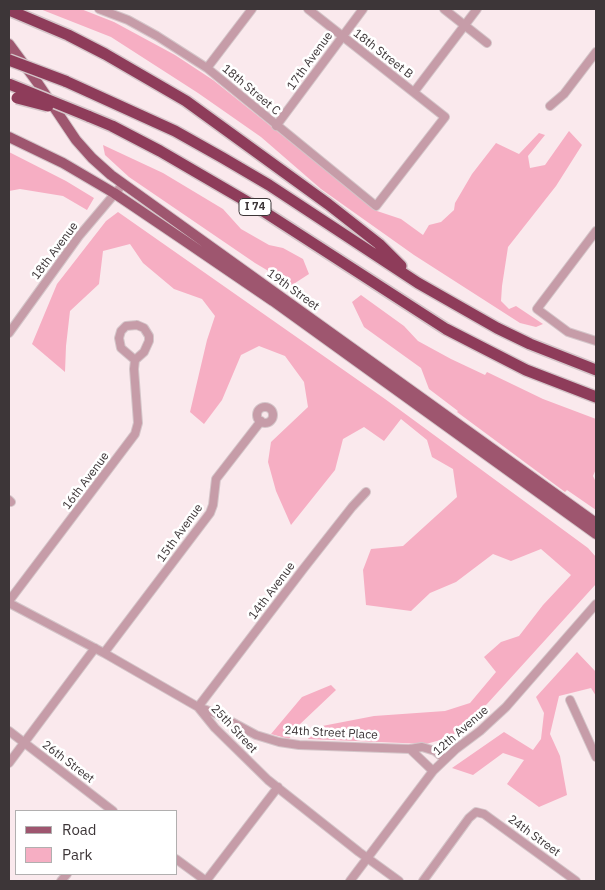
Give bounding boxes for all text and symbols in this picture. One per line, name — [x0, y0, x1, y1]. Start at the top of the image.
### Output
street label: 18th Street B — [350, 26, 416, 82]
street label: 17th Avenue — [284, 29, 336, 93]
street label: 18th Street C — [219, 62, 283, 118]
road number: I 74 — [239, 198, 271, 216]
street label: 18th Avenue — [29, 219, 81, 283]
street label: 19th Street — [264, 266, 322, 314]
street label: 16th Avenue — [60, 449, 112, 513]
street label: 15th Avenue — [154, 501, 206, 565]
street label: 14th Avenue — [246, 559, 298, 623]
street label: 25th Street — [208, 702, 260, 756]
street label: 12th Avenue — [430, 703, 492, 759]
street label: 24th Street Place — [284, 723, 378, 743]
street label: 26th Street — [39, 738, 97, 786]
legend — [15, 810, 178, 875]
street label: 24th Street — [505, 812, 563, 860]
text: Road — [62, 820, 97, 839]
text: Park — [62, 845, 92, 864]

